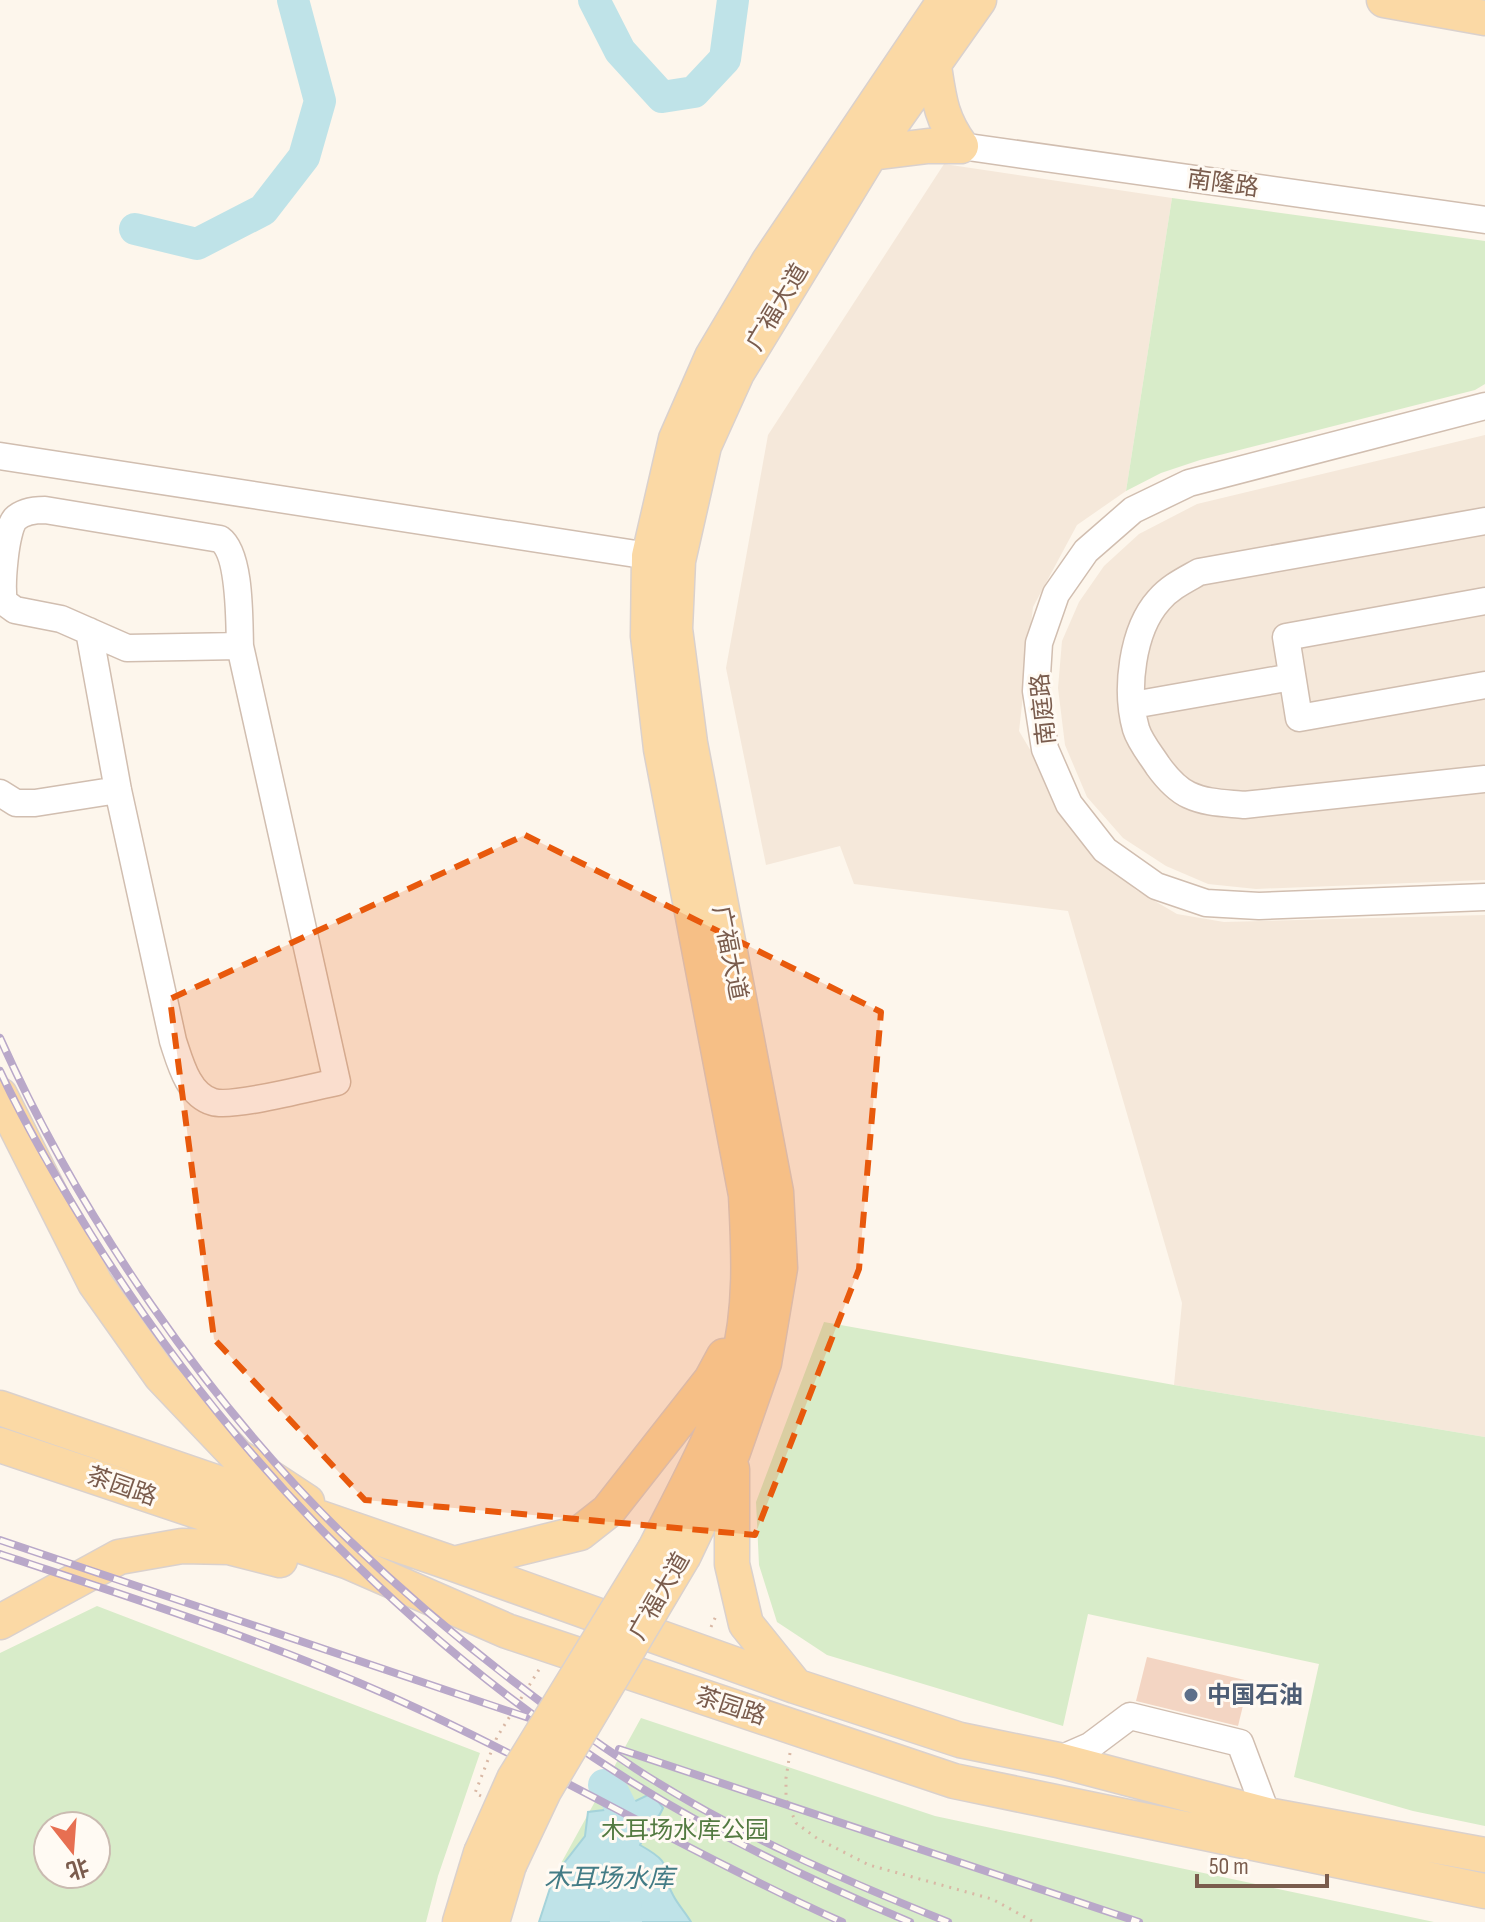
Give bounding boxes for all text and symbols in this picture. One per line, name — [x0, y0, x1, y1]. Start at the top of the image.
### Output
street label: 南隆路 — [1185, 164, 1261, 203]
street label: 广福大道 — [740, 259, 815, 356]
street label: 南庭路 — [1025, 672, 1062, 746]
street label: 广福大道 — [706, 903, 753, 1003]
street label: 茶园路 — [83, 1461, 161, 1512]
street label: 广福大道 — [623, 1547, 696, 1645]
place label: 中国石油 — [1207, 1681, 1303, 1710]
street label: 茶园路 — [692, 1682, 770, 1731]
marker: 中国石油 — [1182, 1686, 1200, 1704]
north arrow — [32, 1810, 112, 1890]
park label: 木耳场水库公园 — [601, 1816, 769, 1845]
scale bar — [1197, 1838, 1327, 1888]
text: 北 — [63, 1852, 92, 1884]
text: 50 m — [1209, 1852, 1249, 1881]
water label: 木耳场水库 — [544, 1864, 678, 1895]

